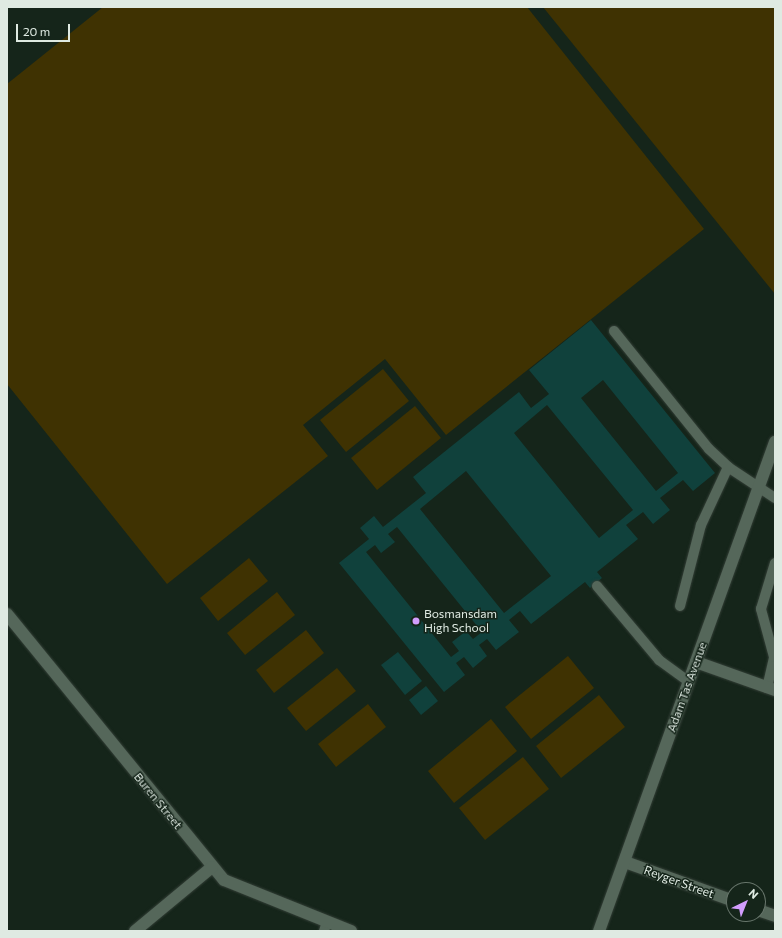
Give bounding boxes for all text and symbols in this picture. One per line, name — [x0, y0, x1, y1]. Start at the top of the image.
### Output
scale bar — [18, 16, 72, 42]
text: 20 m — [23, 24, 50, 38]
place label: Bosmansdam High School — [424, 607, 497, 635]
marker: Bosmansdam High School — [411, 616, 421, 626]
street label: Adam Tas Avenue — [664, 640, 710, 734]
street label: Buren Street — [131, 770, 185, 832]
street label: Reyger Street — [642, 863, 716, 901]
north arrow — [726, 882, 766, 922]
text: N — [746, 886, 761, 901]

